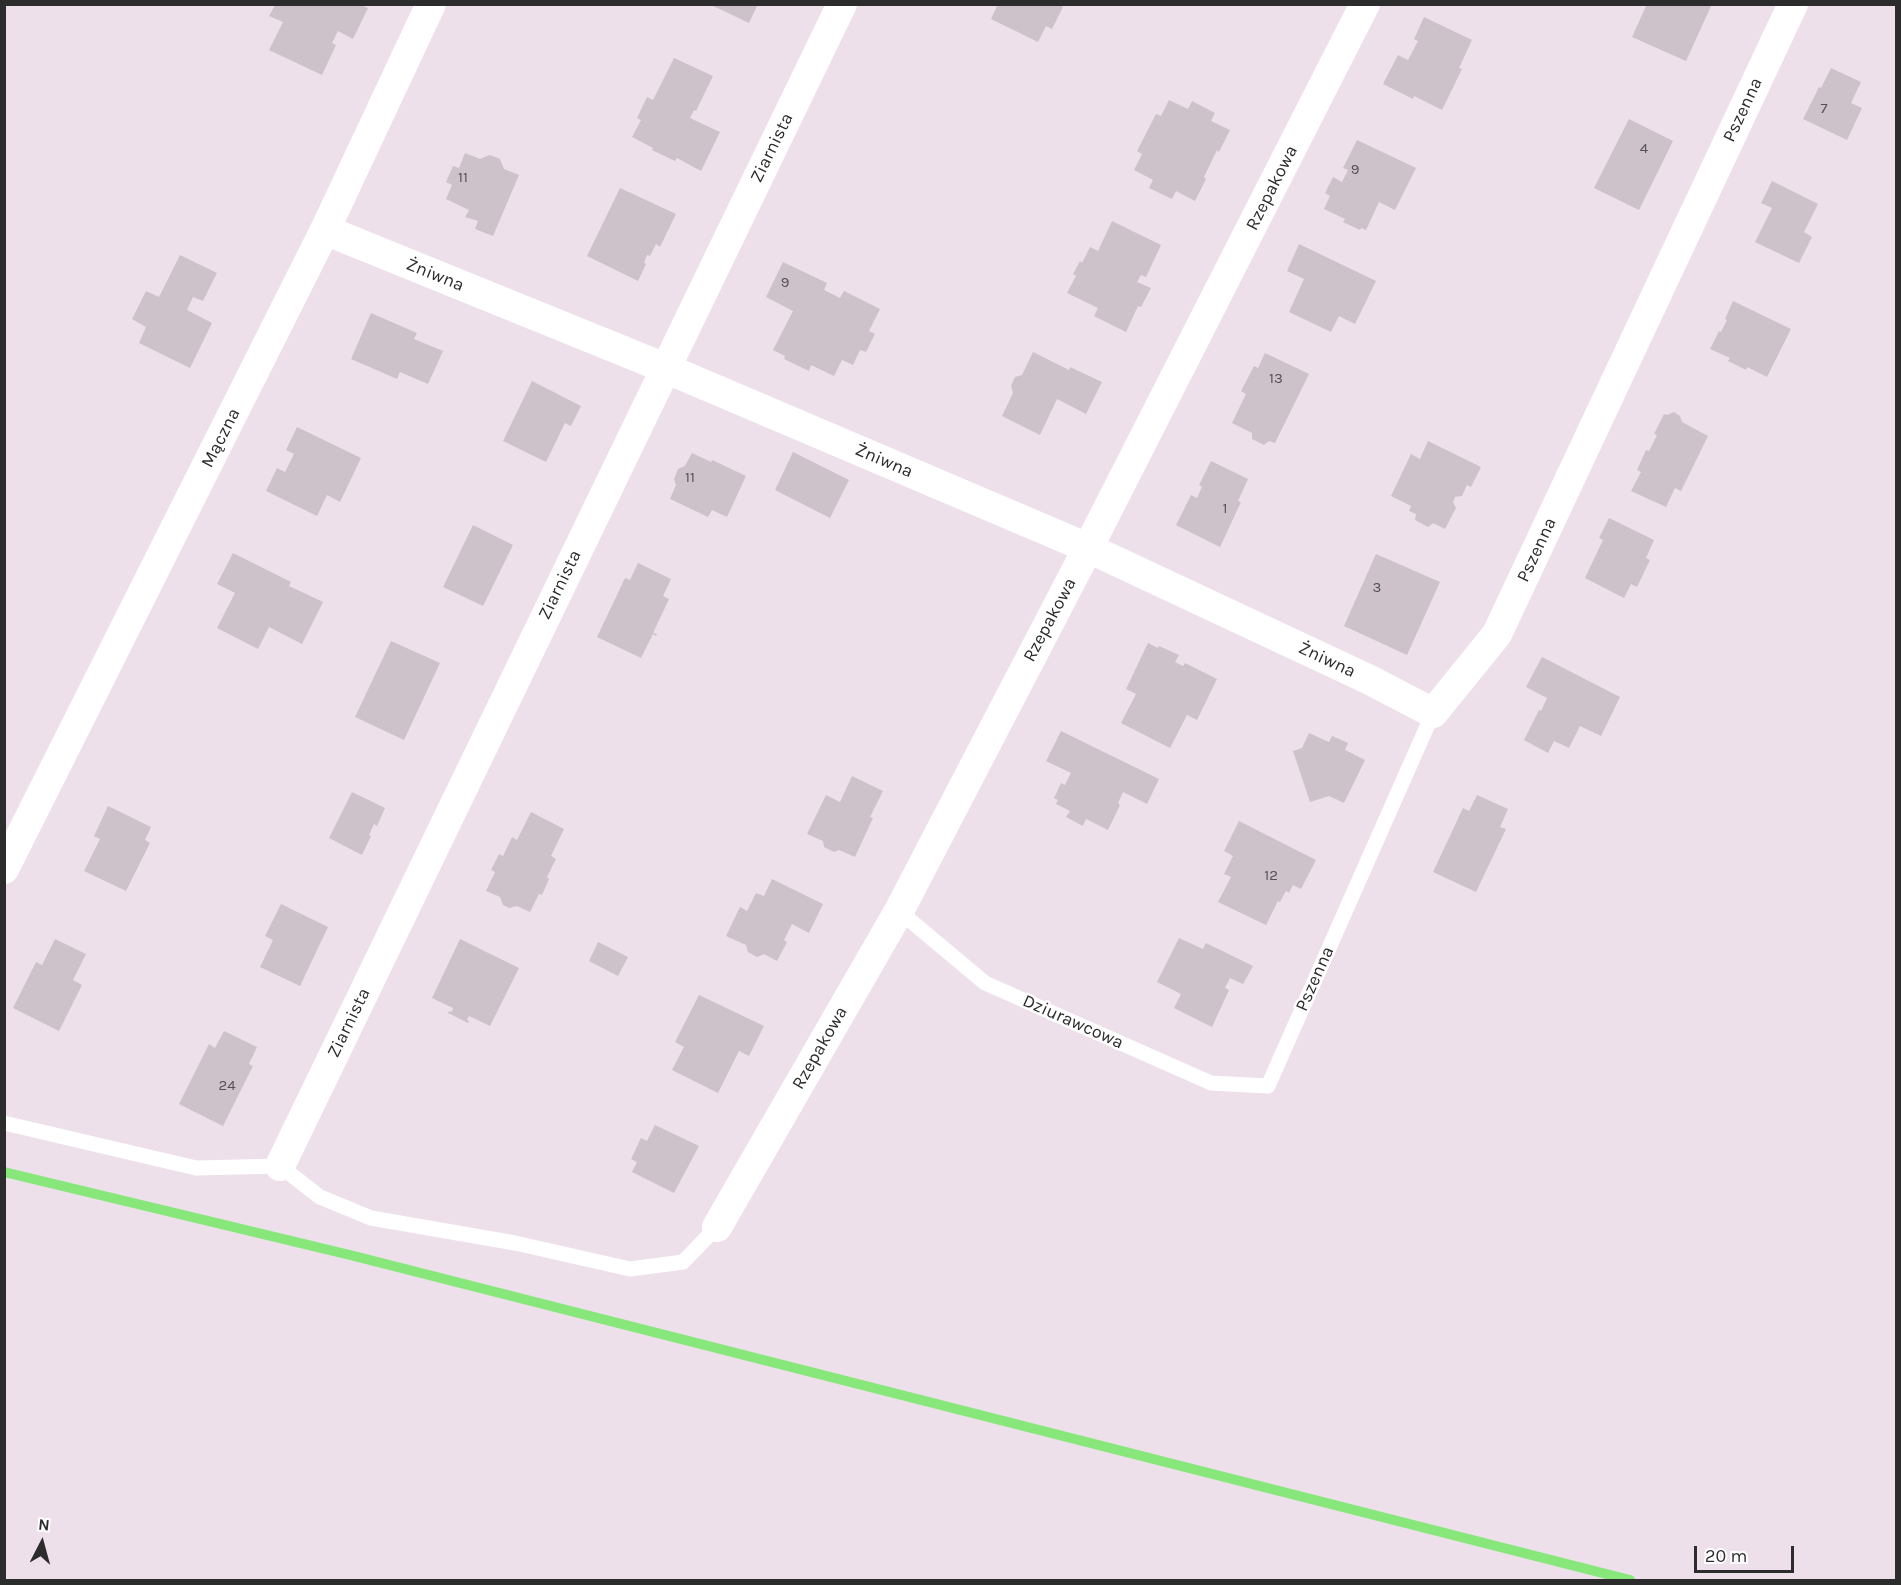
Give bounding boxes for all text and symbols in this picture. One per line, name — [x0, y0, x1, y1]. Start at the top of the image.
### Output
street label: Pszenna — [1719, 74, 1767, 146]
house number: 7 — [1820, 100, 1828, 118]
street label: Ziarnista — [746, 110, 798, 186]
house number: 4 — [1640, 140, 1648, 158]
street label: Rzepakowa — [1241, 142, 1303, 234]
house number: 9 — [1351, 161, 1359, 179]
house number: 11 — [458, 169, 468, 187]
street label: Żniwna — [403, 254, 467, 296]
house number: 9 — [781, 274, 789, 292]
house number: 13 — [1269, 370, 1283, 388]
street label: Mączna — [197, 405, 245, 471]
street label: Żniwna — [852, 439, 916, 483]
house number: 11 — [685, 469, 695, 487]
house number: 1 — [1223, 500, 1227, 518]
street label: Pszenna — [1513, 514, 1561, 586]
street label: Ziarnista — [534, 547, 586, 623]
street label: Rzepakowa — [1019, 574, 1081, 666]
house number: 3 — [1373, 579, 1381, 597]
street label: Żniwna — [1295, 637, 1359, 683]
house number: 12 — [1264, 867, 1278, 885]
street label: Pszenna — [1291, 943, 1339, 1015]
street label: Ziarnista — [323, 985, 375, 1061]
street label: Dziurawcowa — [1019, 990, 1127, 1054]
street label: Rzepakowa — [788, 1003, 852, 1093]
house number: 24 — [218, 1077, 236, 1095]
north arrow — [12, 1513, 72, 1573]
text: N — [37, 1515, 51, 1535]
scale bar — [1697, 1534, 1798, 1572]
text: 20 m — [1705, 1545, 1747, 1567]

